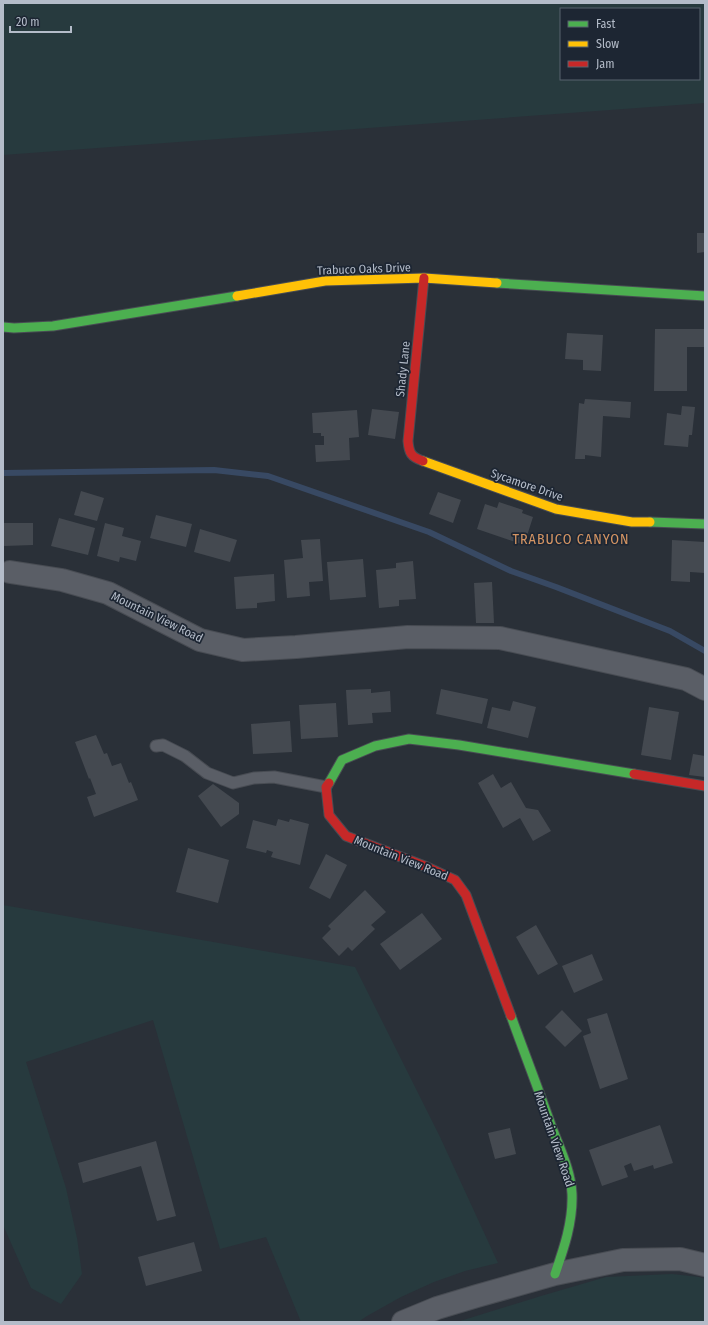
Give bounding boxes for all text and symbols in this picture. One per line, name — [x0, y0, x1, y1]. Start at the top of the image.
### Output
scale bar — [10, 8, 71, 34]
legend — [560, 8, 700, 80]
text: 20 m — [16, 15, 40, 29]
text: Fast — [596, 17, 615, 31]
text: Slow — [596, 37, 619, 51]
text: Jam — [596, 57, 614, 71]
street label: Trabuco Oaks Drive — [317, 260, 411, 278]
street label: Shady Lane — [393, 340, 413, 398]
street label: Sycamore Drive — [489, 466, 565, 504]
district label: TRABUCO CANYON — [512, 531, 630, 548]
street label: Mountain View Road — [109, 589, 205, 645]
street label: Mountain View Road — [352, 833, 450, 883]
street label: Mountain View Road — [531, 1089, 577, 1189]

